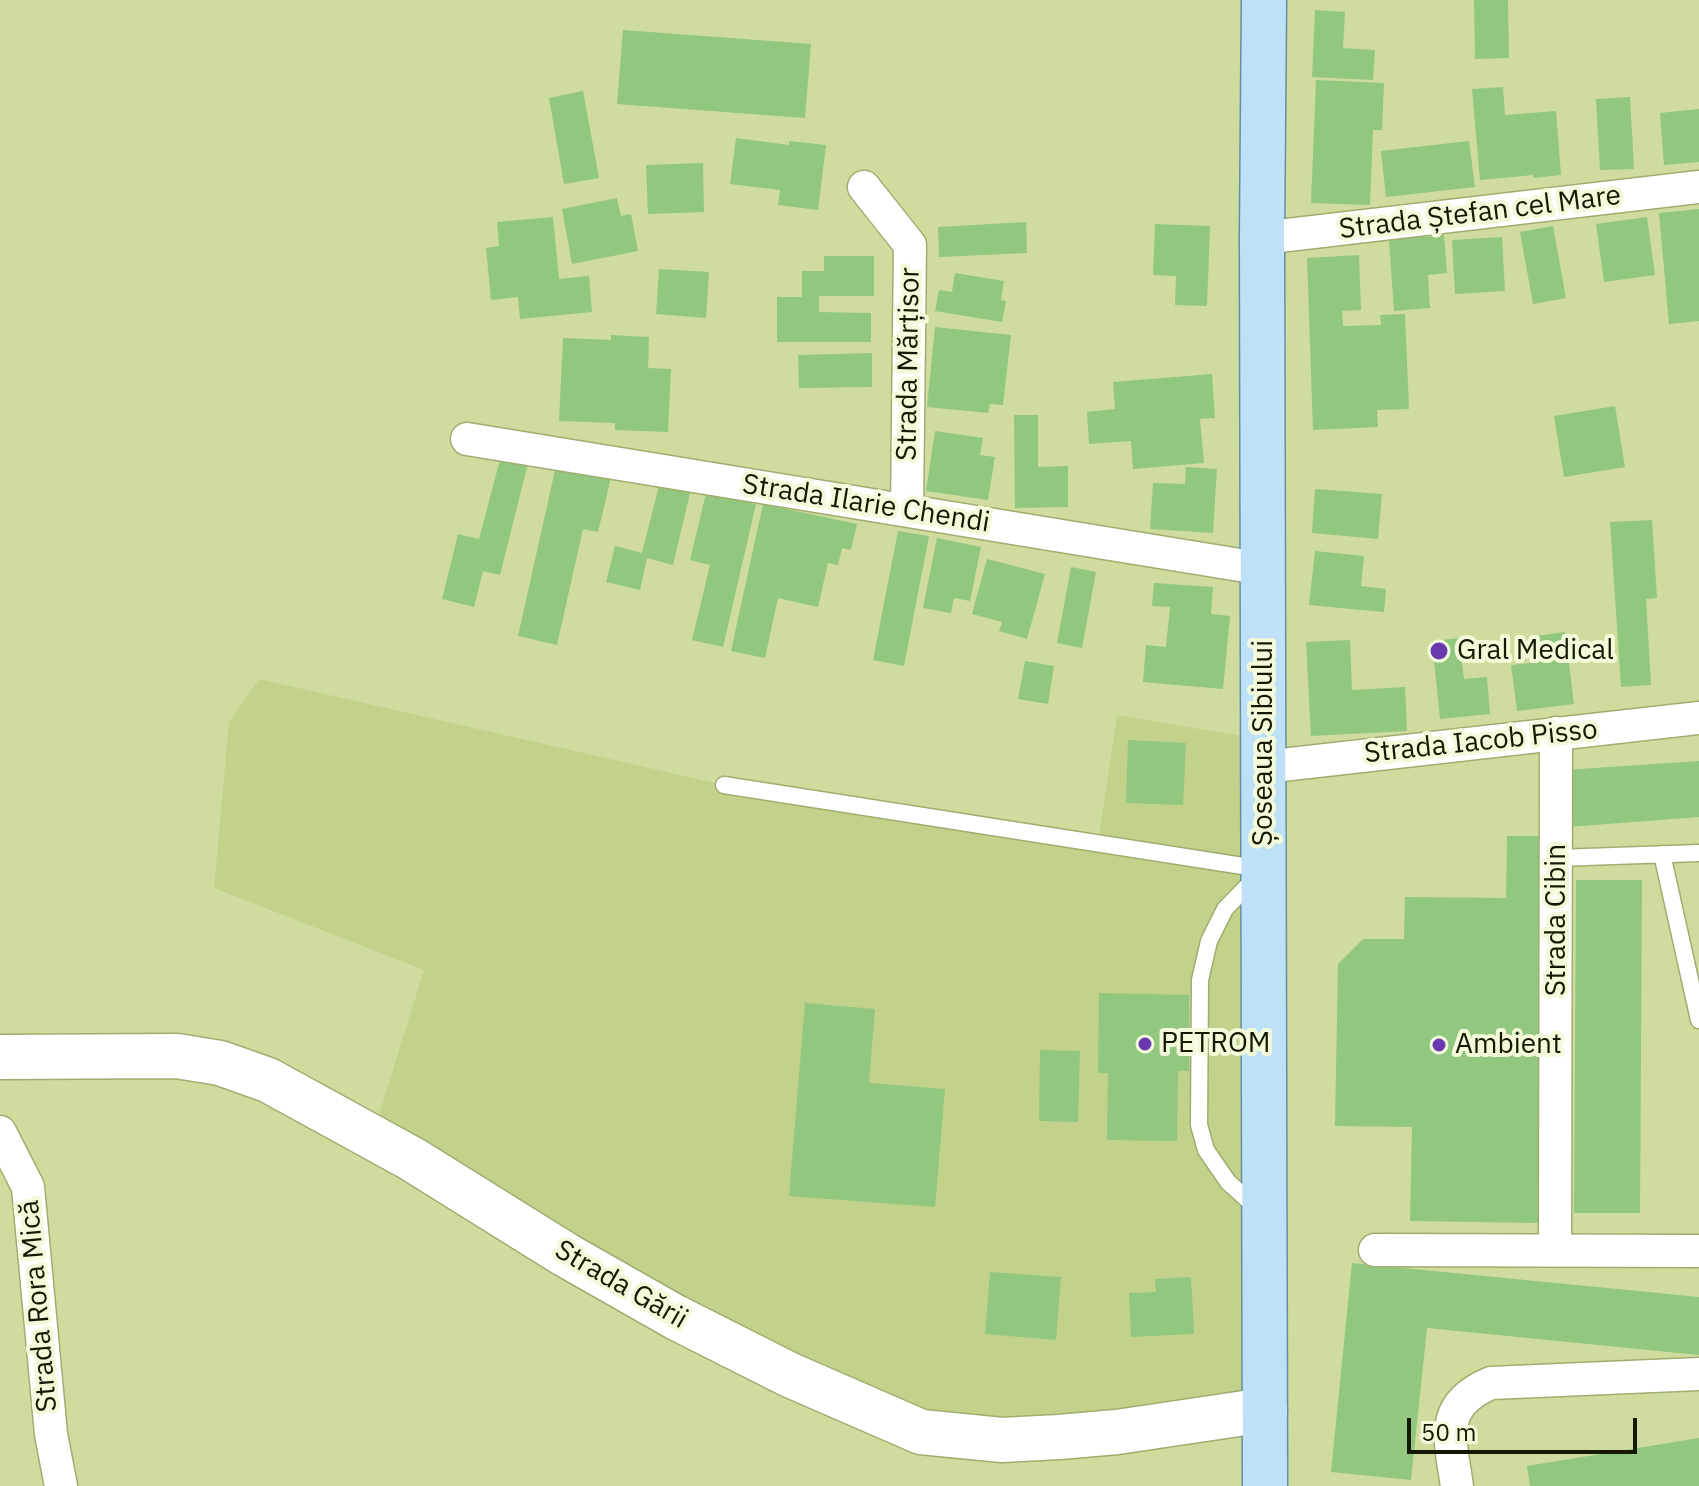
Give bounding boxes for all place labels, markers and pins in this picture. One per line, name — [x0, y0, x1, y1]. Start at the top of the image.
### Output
place label: Gral Medical — [1457, 634, 1614, 668]
marker: Gral Medical — [1428, 640, 1450, 662]
place label: PETROM — [1161, 1027, 1271, 1061]
place label: Ambient — [1455, 1028, 1562, 1062]
marker: PETROM — [1136, 1035, 1154, 1053]
marker: Ambient — [1430, 1036, 1448, 1054]

